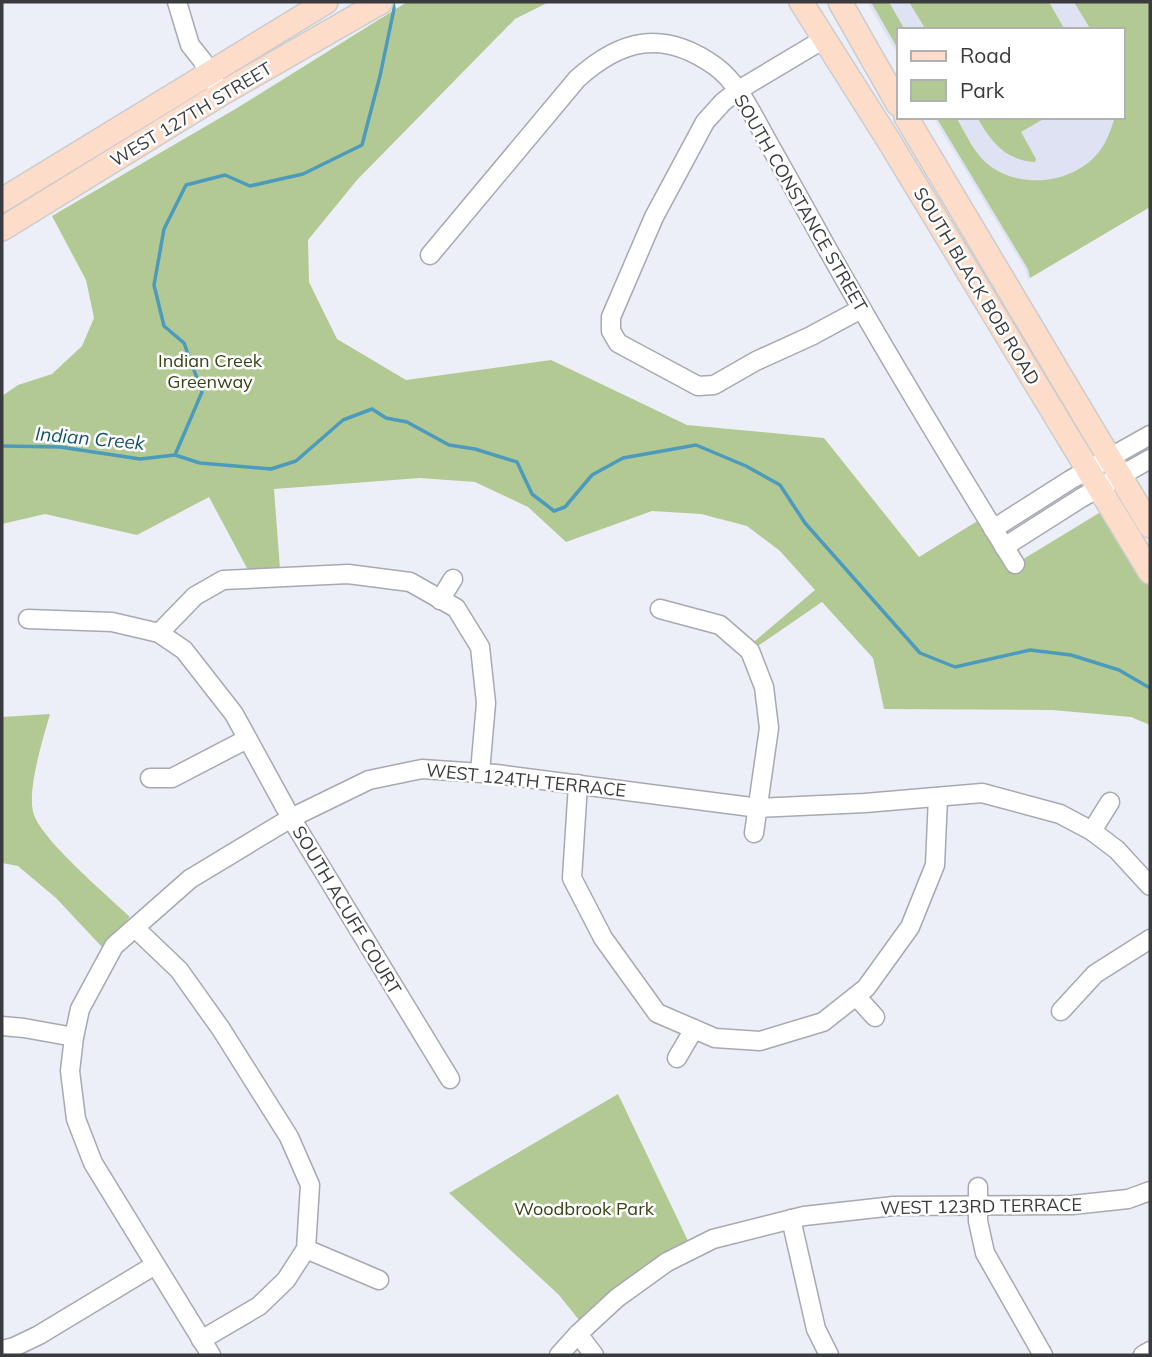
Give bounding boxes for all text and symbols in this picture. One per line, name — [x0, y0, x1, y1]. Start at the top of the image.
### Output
legend — [897, 28, 1124, 119]
text: Road — [960, 42, 1011, 68]
street label: WEST 127TH STREET — [106, 56, 276, 171]
text: Park — [960, 77, 1004, 103]
street label: SOUTH CONSTANCE STREET — [729, 90, 873, 316]
street label: SOUTH BLACK BOB ROAD — [909, 183, 1045, 389]
park label: Indian Creek Greenway — [158, 349, 263, 393]
water label: Indian Creek — [34, 421, 147, 455]
street label: WEST 124TH TERRACE — [425, 758, 627, 802]
street label: SOUTH ACUFF COURT — [287, 821, 407, 999]
street label: WEST 123RD TERRACE — [880, 1193, 1082, 1219]
park label: Woodbrook Park — [514, 1197, 655, 1220]

